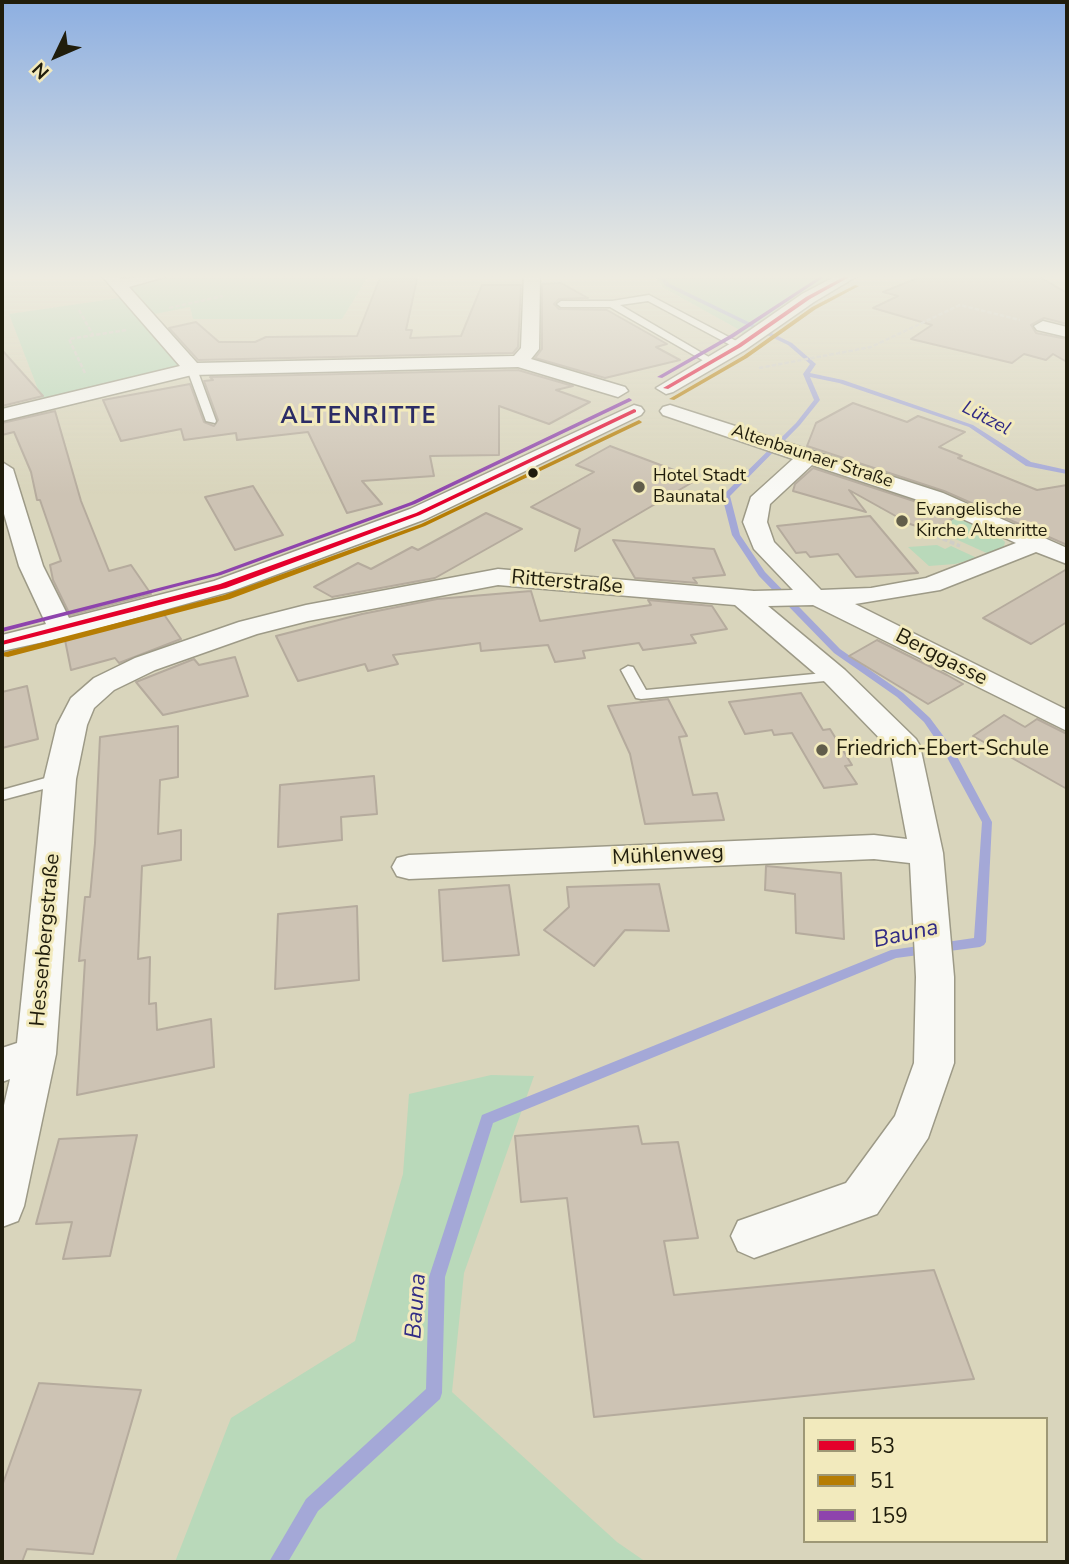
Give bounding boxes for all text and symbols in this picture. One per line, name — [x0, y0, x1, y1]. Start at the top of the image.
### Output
north arrow — [21, 21, 91, 91]
text: N — [27, 56, 55, 85]
water label: Lützel — [958, 397, 1014, 441]
district label: ALTENRITTE — [282, 403, 436, 431]
street label: Altenbaunaer Straße — [728, 421, 896, 493]
unlabelled marker — [526, 466, 540, 480]
place label: Hotel Stadt Baunatal — [653, 466, 746, 508]
marker: Hotel Stadt Baunatal — [631, 479, 647, 495]
place label: Evangelische Kirche Altenritte — [916, 500, 1047, 542]
marker: Evangelische Kirche Altenritte — [894, 513, 910, 529]
street label: Ritterstraße — [510, 566, 624, 600]
street label: Berggasse — [891, 624, 991, 692]
place label: Friedrich-Ebert-Schule — [836, 737, 1049, 763]
marker: Friedrich-Ebert-Schule — [814, 742, 830, 758]
street label: Mühlenweg — [612, 840, 724, 872]
street label: Hessenbergstraße — [26, 852, 66, 1028]
water label: Bauna — [871, 915, 941, 955]
water label: Bauna — [401, 1272, 433, 1340]
legend — [803, 1417, 1048, 1543]
text: 53 — [870, 1432, 895, 1460]
text: 51 — [870, 1467, 895, 1495]
text: 159 — [870, 1502, 908, 1530]

